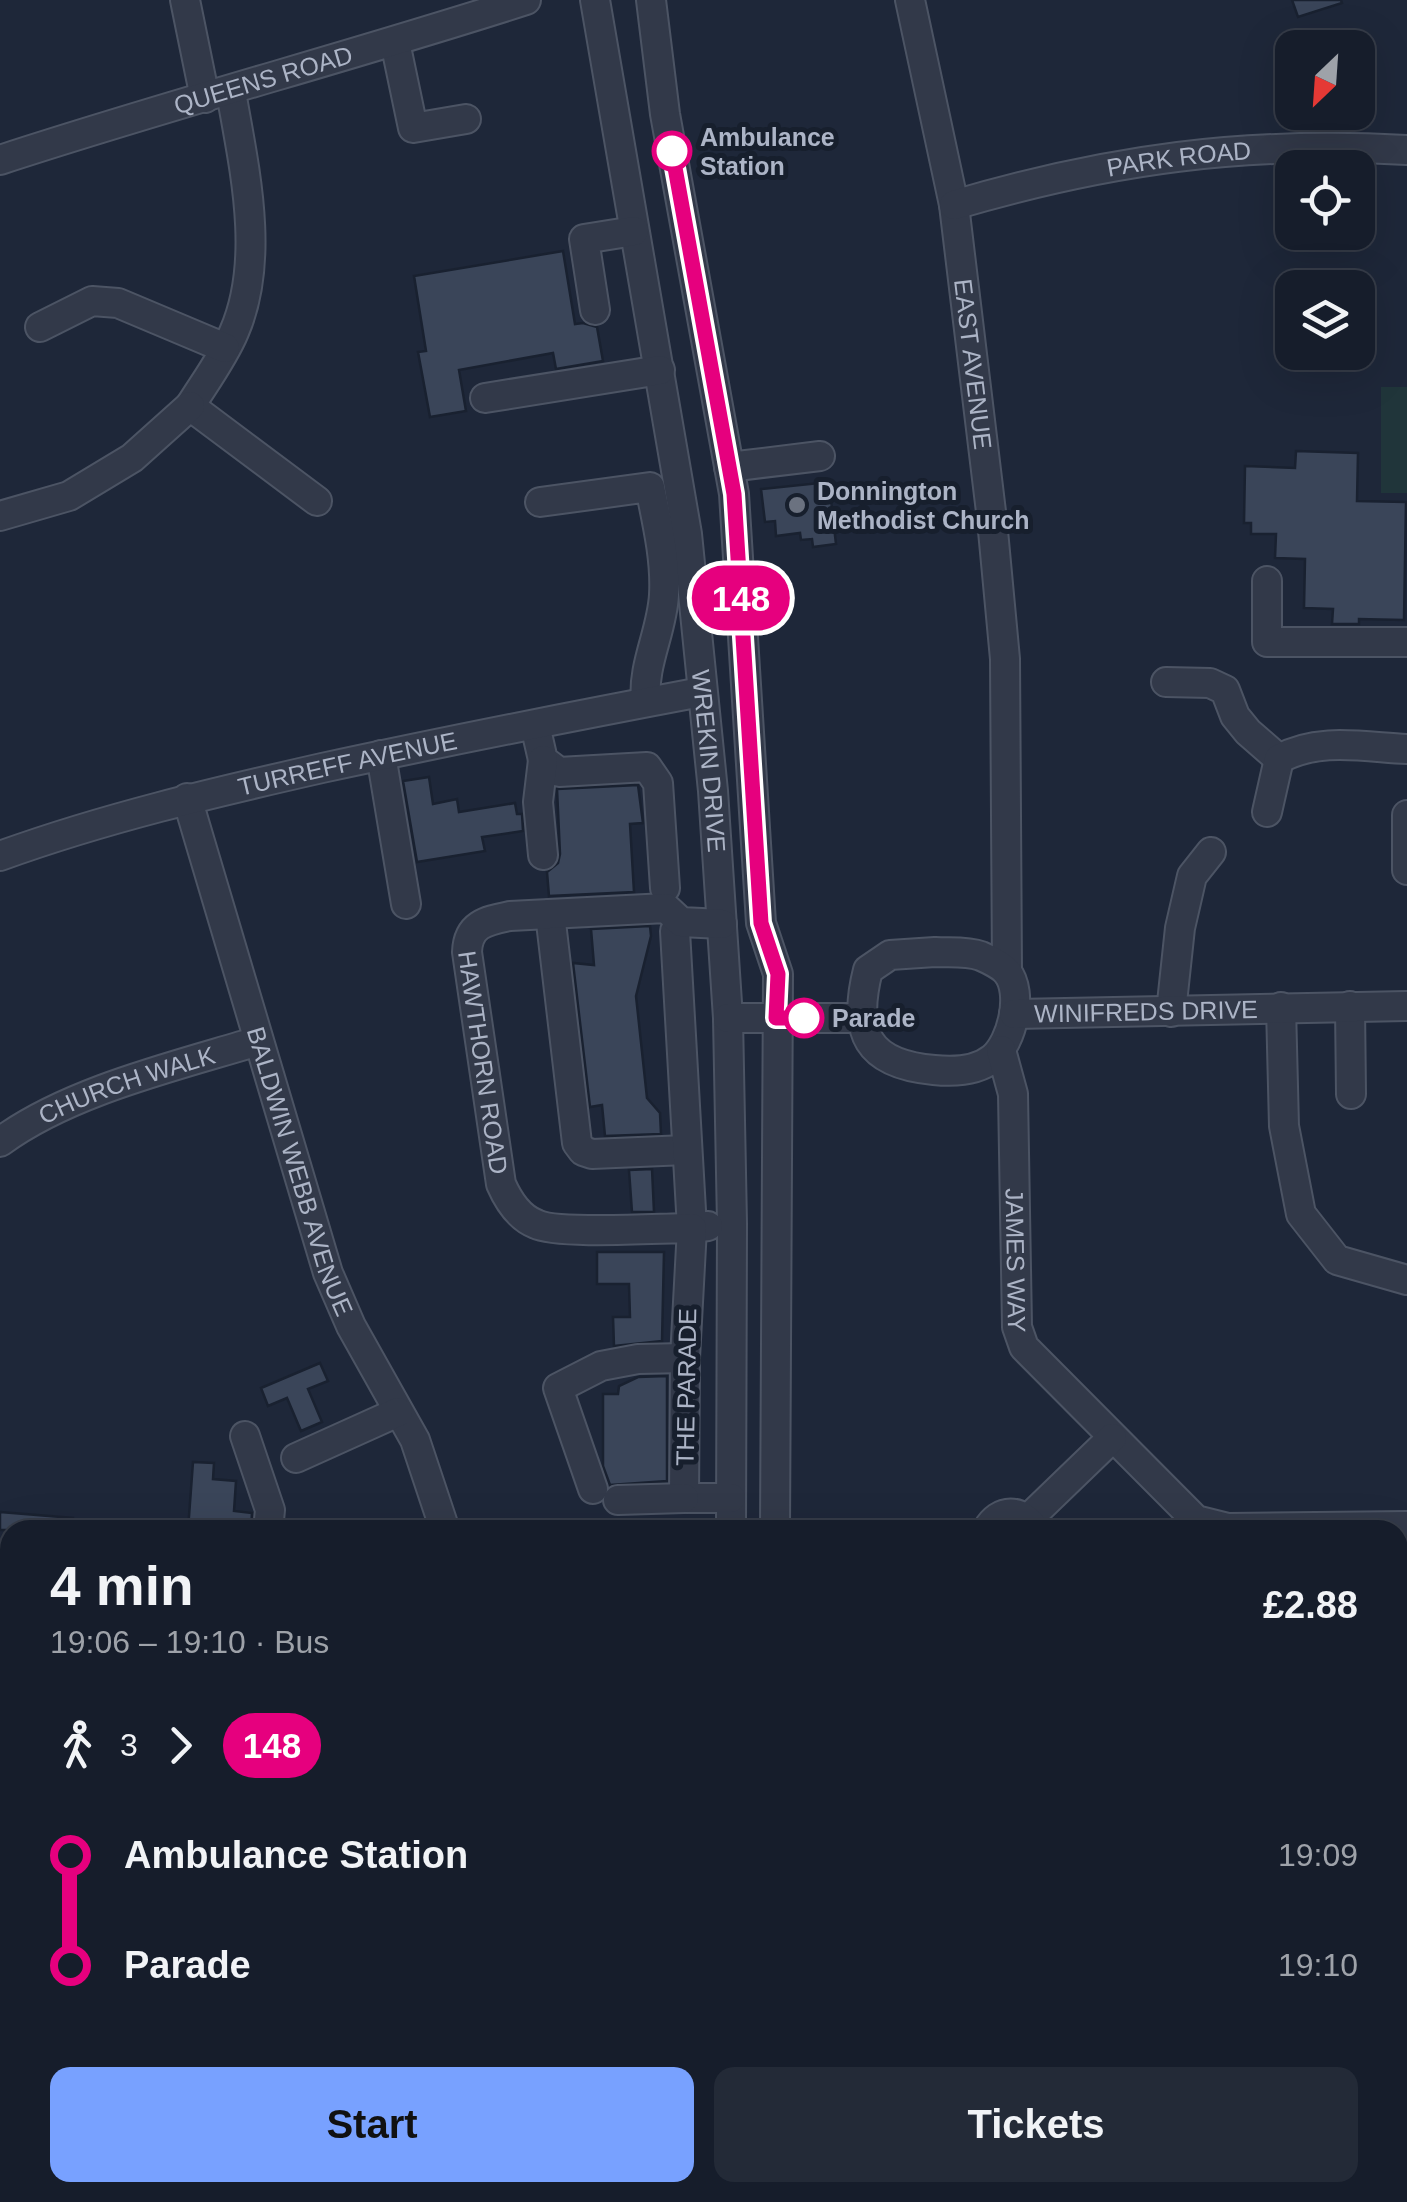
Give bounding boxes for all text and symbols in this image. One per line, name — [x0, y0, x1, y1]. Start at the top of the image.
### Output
north arrow — [1275, 30, 1375, 130]
map controls — [1275, 30, 1375, 370]
street label: QUEENS ROAD — [170, 40, 356, 119]
place label: Ambulance Station — [700, 123, 835, 180]
marker: Ambulance Station — [653, 132, 691, 170]
street label: PARK ROAD — [1104, 136, 1252, 182]
button: locate — [1275, 150, 1375, 250]
button: layers — [1275, 270, 1375, 370]
street label: EAST AVENUE — [949, 277, 997, 451]
place label: Donnington Methodist Church — [817, 477, 1030, 534]
marker: Donnington Methodist Church — [786, 494, 808, 516]
line badge: 148 — [684, 566, 798, 630]
text: 148 — [712, 579, 770, 618]
street label: WREKIN DRIVE — [687, 668, 731, 853]
street label: TURREFF AVENUE — [235, 726, 459, 801]
street label: HAWTHORN ROAD — [453, 949, 513, 1176]
street label: WINIFREDS DRIVE — [1034, 995, 1258, 1028]
marker: Parade — [785, 999, 823, 1037]
place label: Parade — [832, 1004, 915, 1032]
street label: BALDWIN WEBB AVENUE — [242, 1024, 359, 1320]
street label: CHURCH WALK — [34, 1040, 218, 1130]
street label: JAMES WAY — [1001, 1188, 1031, 1333]
street label: THE PARADE — [671, 1308, 701, 1466]
text: 4 min — [50, 1555, 194, 1617]
text: £2.88 — [1263, 1584, 1358, 1626]
text: 19:06 – 19:10 · Bus — [50, 1624, 329, 1660]
icon: walk — [50, 1718, 105, 1773]
icon: forward — [153, 1718, 208, 1773]
text: 148 — [243, 1726, 301, 1765]
text: 3 — [120, 1727, 138, 1763]
text: Ambulance Station — [124, 1834, 468, 1876]
text: 19:09 — [1278, 1837, 1358, 1873]
text: Parade — [124, 1944, 251, 1986]
text: 19:10 — [1278, 1947, 1358, 1983]
button: Start — [50, 2067, 694, 2182]
button: Tickets — [714, 2067, 1358, 2182]

